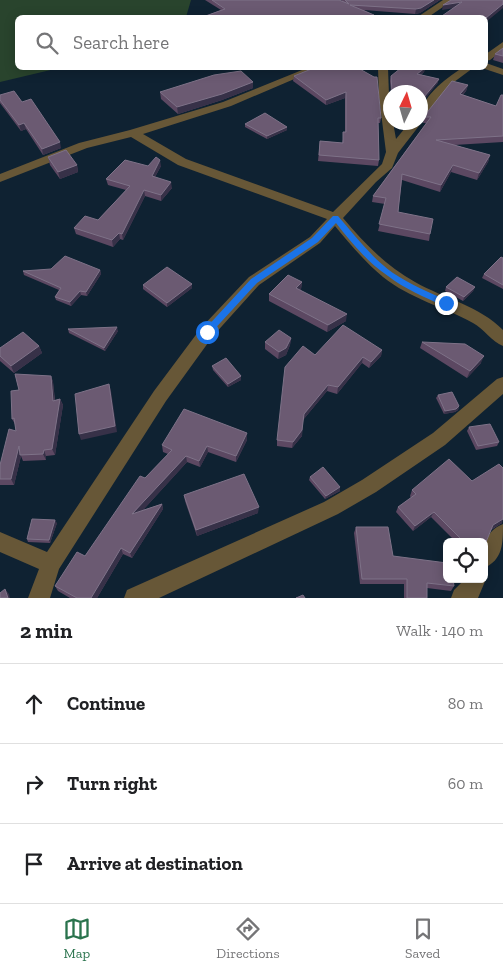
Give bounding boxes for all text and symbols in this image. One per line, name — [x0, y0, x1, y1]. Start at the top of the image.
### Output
search box — [15, 15, 488, 70]
icon: search — [33, 29, 61, 57]
text: Search here — [73, 31, 169, 54]
north arrow — [383, 85, 428, 130]
route end — [435, 292, 458, 315]
route start — [196, 321, 219, 344]
map controls — [443, 538, 488, 583]
button: locate — [443, 538, 488, 583]
text: 2 min — [20, 618, 72, 643]
text: Walk · 140 m — [396, 621, 483, 640]
icon: ahead — [20, 690, 48, 718]
text: Continue — [67, 692, 145, 715]
text: 80 m — [448, 694, 483, 713]
icon: right — [20, 770, 48, 798]
text: Turn right — [67, 772, 157, 795]
text: 60 m — [448, 774, 483, 793]
icon: arrive — [20, 850, 48, 878]
text: Arrive at destination — [67, 852, 243, 875]
tab: Map — [63, 915, 91, 962]
tab: Directions — [216, 915, 280, 962]
tab: Saved — [405, 915, 440, 962]

